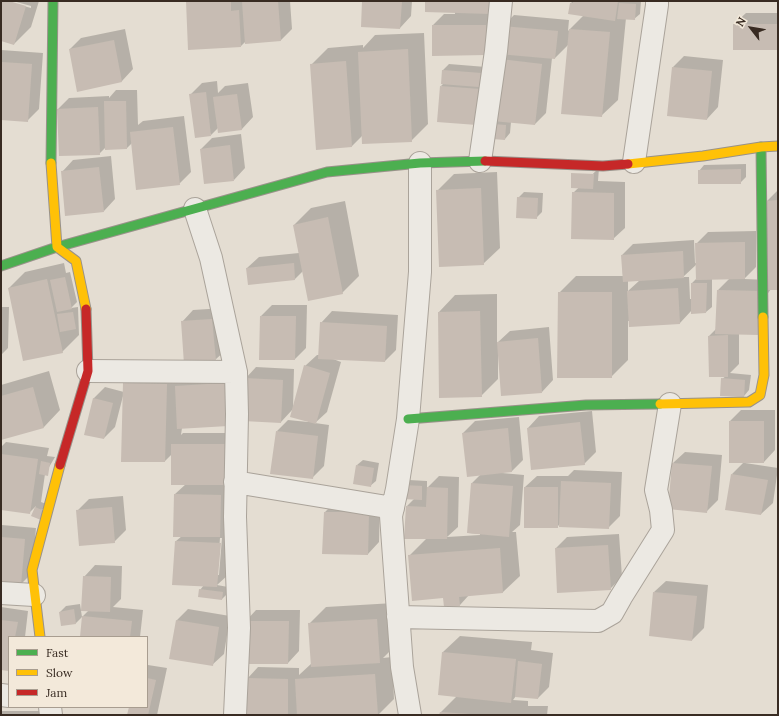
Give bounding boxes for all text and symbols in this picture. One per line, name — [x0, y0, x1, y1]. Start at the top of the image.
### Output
north arrow — [731, 8, 771, 48]
text: N — [733, 15, 749, 29]
legend — [8, 636, 148, 708]
text: Fast — [46, 645, 69, 660]
text: Slow — [46, 665, 73, 680]
text: Jam — [46, 685, 67, 700]

